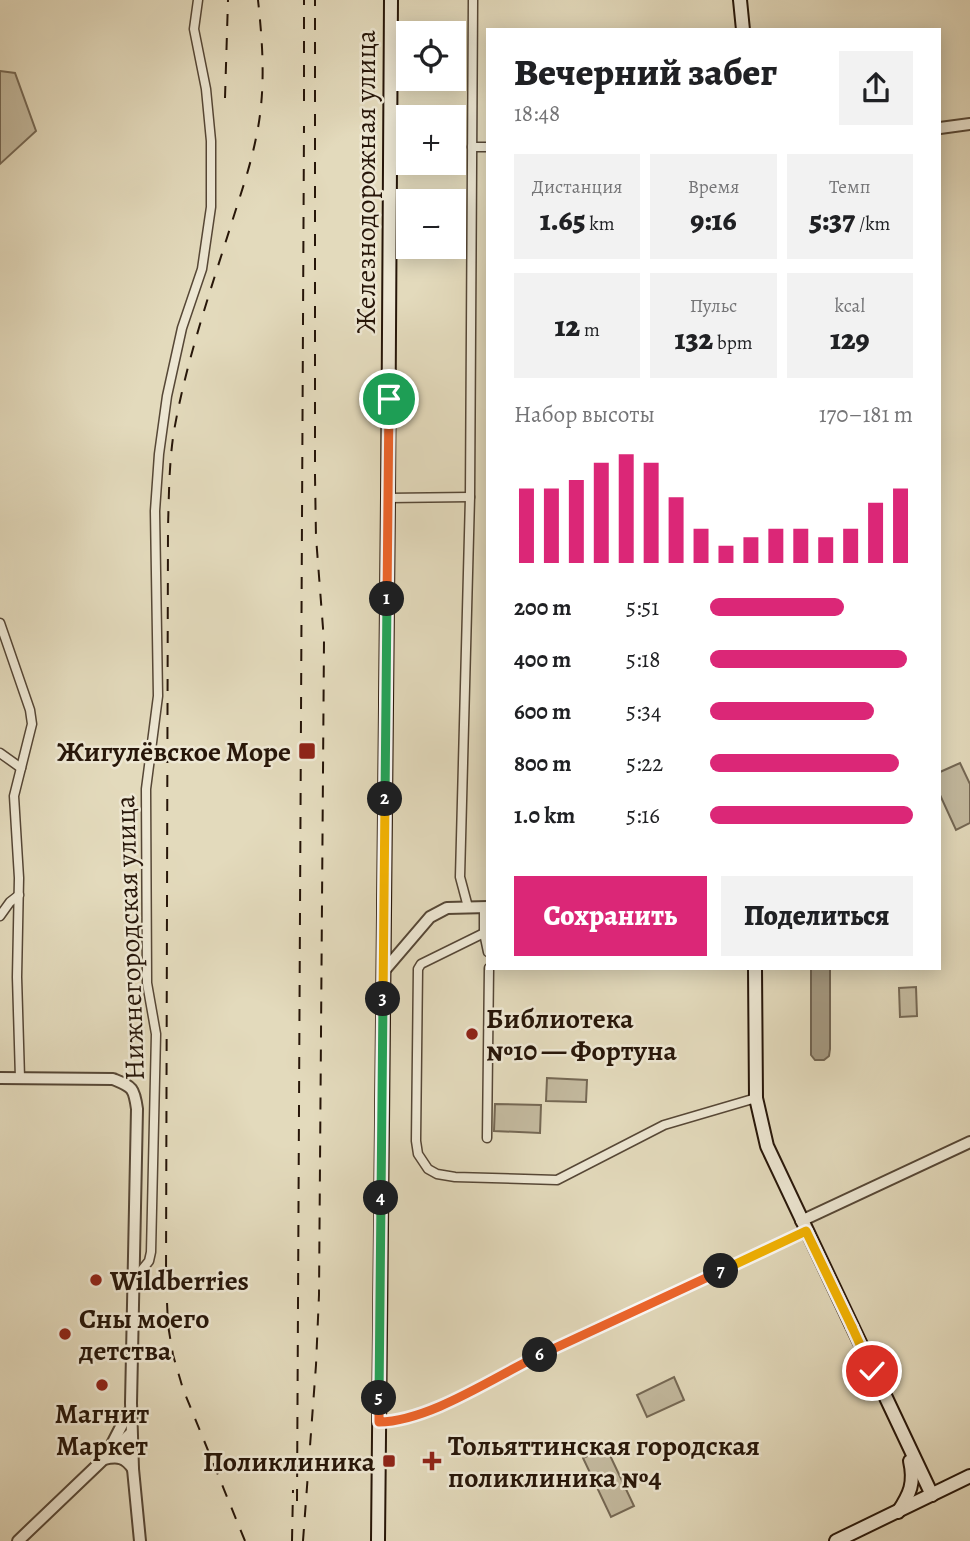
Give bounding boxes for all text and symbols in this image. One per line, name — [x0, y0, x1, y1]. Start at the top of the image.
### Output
map controls — [396, 21, 466, 259]
button: locate — [396, 21, 466, 91]
street label: Железнодорожная улица — [347, 30, 385, 334]
text: Вечерний забег — [514, 46, 777, 98]
button: share — [839, 51, 913, 125]
text: 18:48 — [514, 98, 560, 129]
button: + — [396, 105, 466, 175]
text: Дистанция — [532, 174, 622, 200]
text: Время — [688, 174, 739, 200]
text: Темп — [829, 174, 871, 200]
button: − — [396, 189, 466, 259]
text: 1.65 — [540, 200, 585, 240]
text: 9:16 — [690, 200, 737, 240]
text: 5:37 — [809, 200, 855, 240]
text: km — [585, 211, 614, 237]
text: /km — [855, 211, 890, 237]
text: Пульс — [690, 293, 737, 319]
text: kcal — [835, 293, 865, 319]
text: 12 — [555, 306, 580, 346]
text: m — [580, 317, 600, 343]
text: 132 — [674, 319, 713, 359]
text: 129 — [830, 319, 870, 359]
text: bpm — [713, 330, 753, 356]
pin — [359, 369, 419, 429]
icon: arrive — [370, 380, 408, 418]
text: Набор высоты — [514, 399, 655, 430]
text: 170–181 m — [819, 399, 913, 430]
pin: 1 — [370, 582, 404, 616]
text: 1 — [383, 585, 390, 611]
text: 200 m — [514, 592, 572, 623]
text: 5:51 — [626, 592, 659, 623]
text: 400 m — [514, 644, 571, 675]
text: 5:18 — [626, 644, 660, 675]
text: 600 m — [514, 696, 571, 727]
text: 5:34 — [626, 696, 661, 727]
place label: Жигулёвское Море — [57, 733, 291, 771]
marker: Жигулёвское Море — [297, 741, 317, 761]
text: 800 m — [514, 748, 571, 779]
text: 5:22 — [626, 748, 663, 779]
pin: 2 — [368, 782, 402, 816]
text: 2 — [380, 785, 389, 811]
street label: Нижнегородская улица — [106, 795, 154, 1081]
text: 1.0 km — [514, 800, 575, 831]
text: 5:16 — [626, 800, 660, 831]
button: Сохранить — [514, 876, 707, 956]
button: Поделиться — [721, 876, 913, 956]
pin: 3 — [366, 982, 400, 1016]
text: 3 — [378, 985, 387, 1011]
place label: Библиотека №10 — Фортуна — [486, 1000, 677, 1070]
marker: Библиотека №10 — Фортуна — [464, 1026, 480, 1042]
pin: 4 — [364, 1180, 398, 1216]
text: 4 — [376, 1184, 385, 1210]
pin: 7 — [704, 1254, 738, 1288]
text: 7 — [716, 1257, 725, 1283]
place label: Wildberries — [109, 1262, 249, 1300]
marker: Wildberries — [88, 1272, 104, 1288]
place label: Сны моего детства — [78, 1300, 209, 1370]
marker: Сны моего детства — [57, 1326, 73, 1342]
pin: 6 — [522, 1338, 558, 1372]
text: 6 — [535, 1341, 544, 1367]
pin — [842, 1341, 902, 1401]
icon: check — [853, 1352, 891, 1390]
marker: Магнит Маркет — [94, 1377, 110, 1393]
pin: 5 — [362, 1380, 396, 1416]
text: 5 — [374, 1384, 383, 1410]
place label: Магнит Маркет — [55, 1395, 150, 1465]
place label: Тольяттинская городская поликлиника №4 — [448, 1427, 760, 1497]
place label: Поликлиника — [203, 1443, 376, 1481]
marker: Тольяттинская городская поликлиника №4 — [422, 1451, 442, 1471]
marker: Поликлиника — [381, 1453, 397, 1469]

